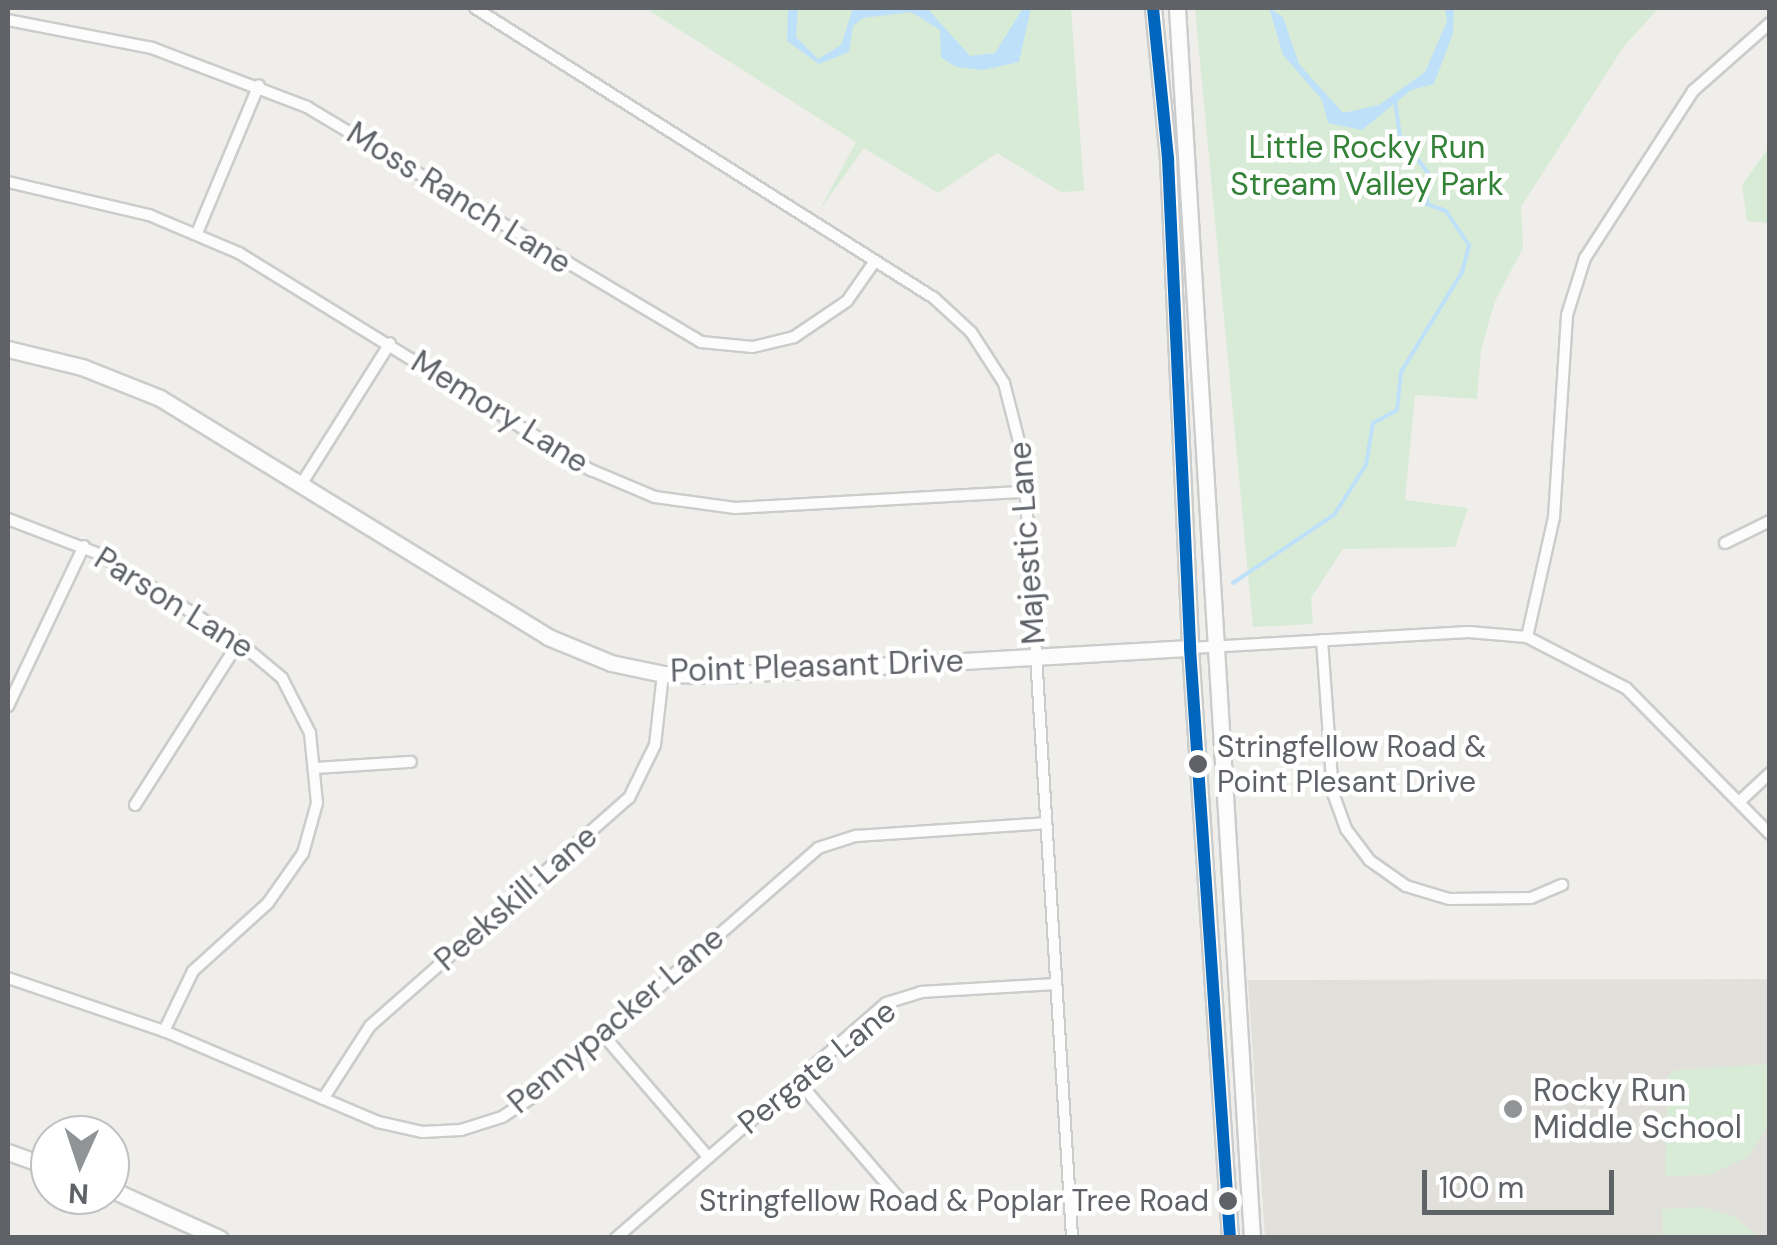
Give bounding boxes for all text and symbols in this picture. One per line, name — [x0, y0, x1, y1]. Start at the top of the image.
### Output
street label: Moss Ranch Lane — [340, 114, 578, 282]
park label: Little Rocky Run Stream Valley Park — [1230, 129, 1504, 204]
street label: Memory Lane — [404, 342, 596, 482]
street label: Majestic Lane — [1001, 440, 1053, 646]
street label: Parson Lane — [88, 539, 260, 667]
street label: Point Pleasant Drive — [670, 642, 964, 690]
place label: Stringfellow Road & Point Plesant Drive — [1217, 729, 1486, 800]
marker: Stringfellow Road & Point Plesant Drive — [1188, 754, 1208, 774]
street label: Peekskill Lane — [427, 817, 605, 979]
street label: Pennypacker Lane — [500, 919, 732, 1121]
street label: Pergate Lane — [730, 992, 904, 1142]
place label: Rocky Run Middle School — [1533, 1072, 1742, 1147]
marker: Rocky Run Middle School — [1502, 1098, 1524, 1120]
north arrow — [30, 1115, 130, 1215]
scale bar — [1427, 1150, 1620, 1212]
text: 100 m — [1439, 1168, 1524, 1207]
text: N — [67, 1174, 90, 1212]
place label: Stringfellow Road & Poplar Tree Road — [699, 1183, 1209, 1219]
marker: Stringfellow Road & Poplar Tree Road — [1218, 1191, 1238, 1211]

